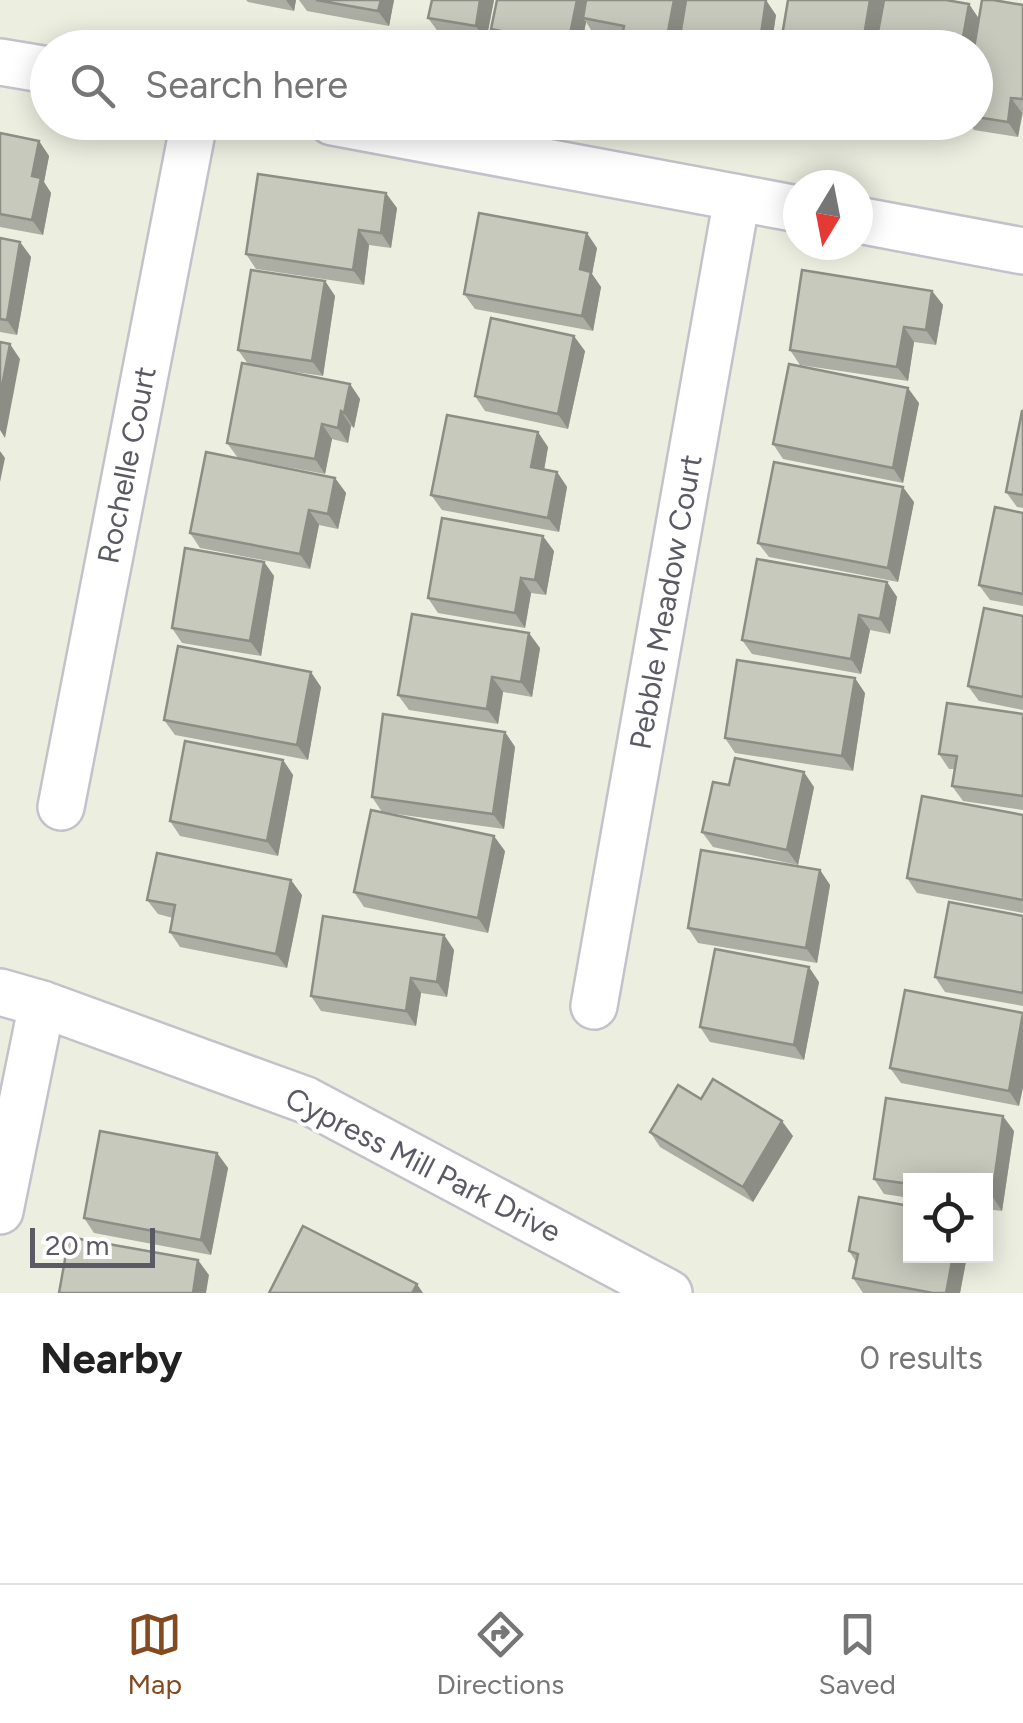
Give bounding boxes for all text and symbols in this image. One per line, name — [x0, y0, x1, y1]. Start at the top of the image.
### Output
search box — [30, 30, 993, 140]
icon: search — [65, 58, 120, 113]
text: Search here — [145, 62, 348, 108]
north arrow — [783, 170, 873, 260]
street label: Rochelle Court — [89, 363, 164, 566]
street label: Pebble Meadow Court — [621, 452, 710, 752]
street label: Cypress Mill Park Drive — [279, 1079, 567, 1250]
map controls — [903, 1173, 993, 1263]
button: locate — [903, 1173, 993, 1263]
scale bar — [30, 1223, 155, 1268]
text: 20 m — [45, 1228, 109, 1262]
text: Nearby — [40, 1333, 182, 1384]
text: 0 results — [859, 1339, 983, 1377]
tab: Map — [127, 1607, 182, 1701]
tab: Directions — [437, 1607, 564, 1701]
tab: Saved — [819, 1607, 896, 1701]

